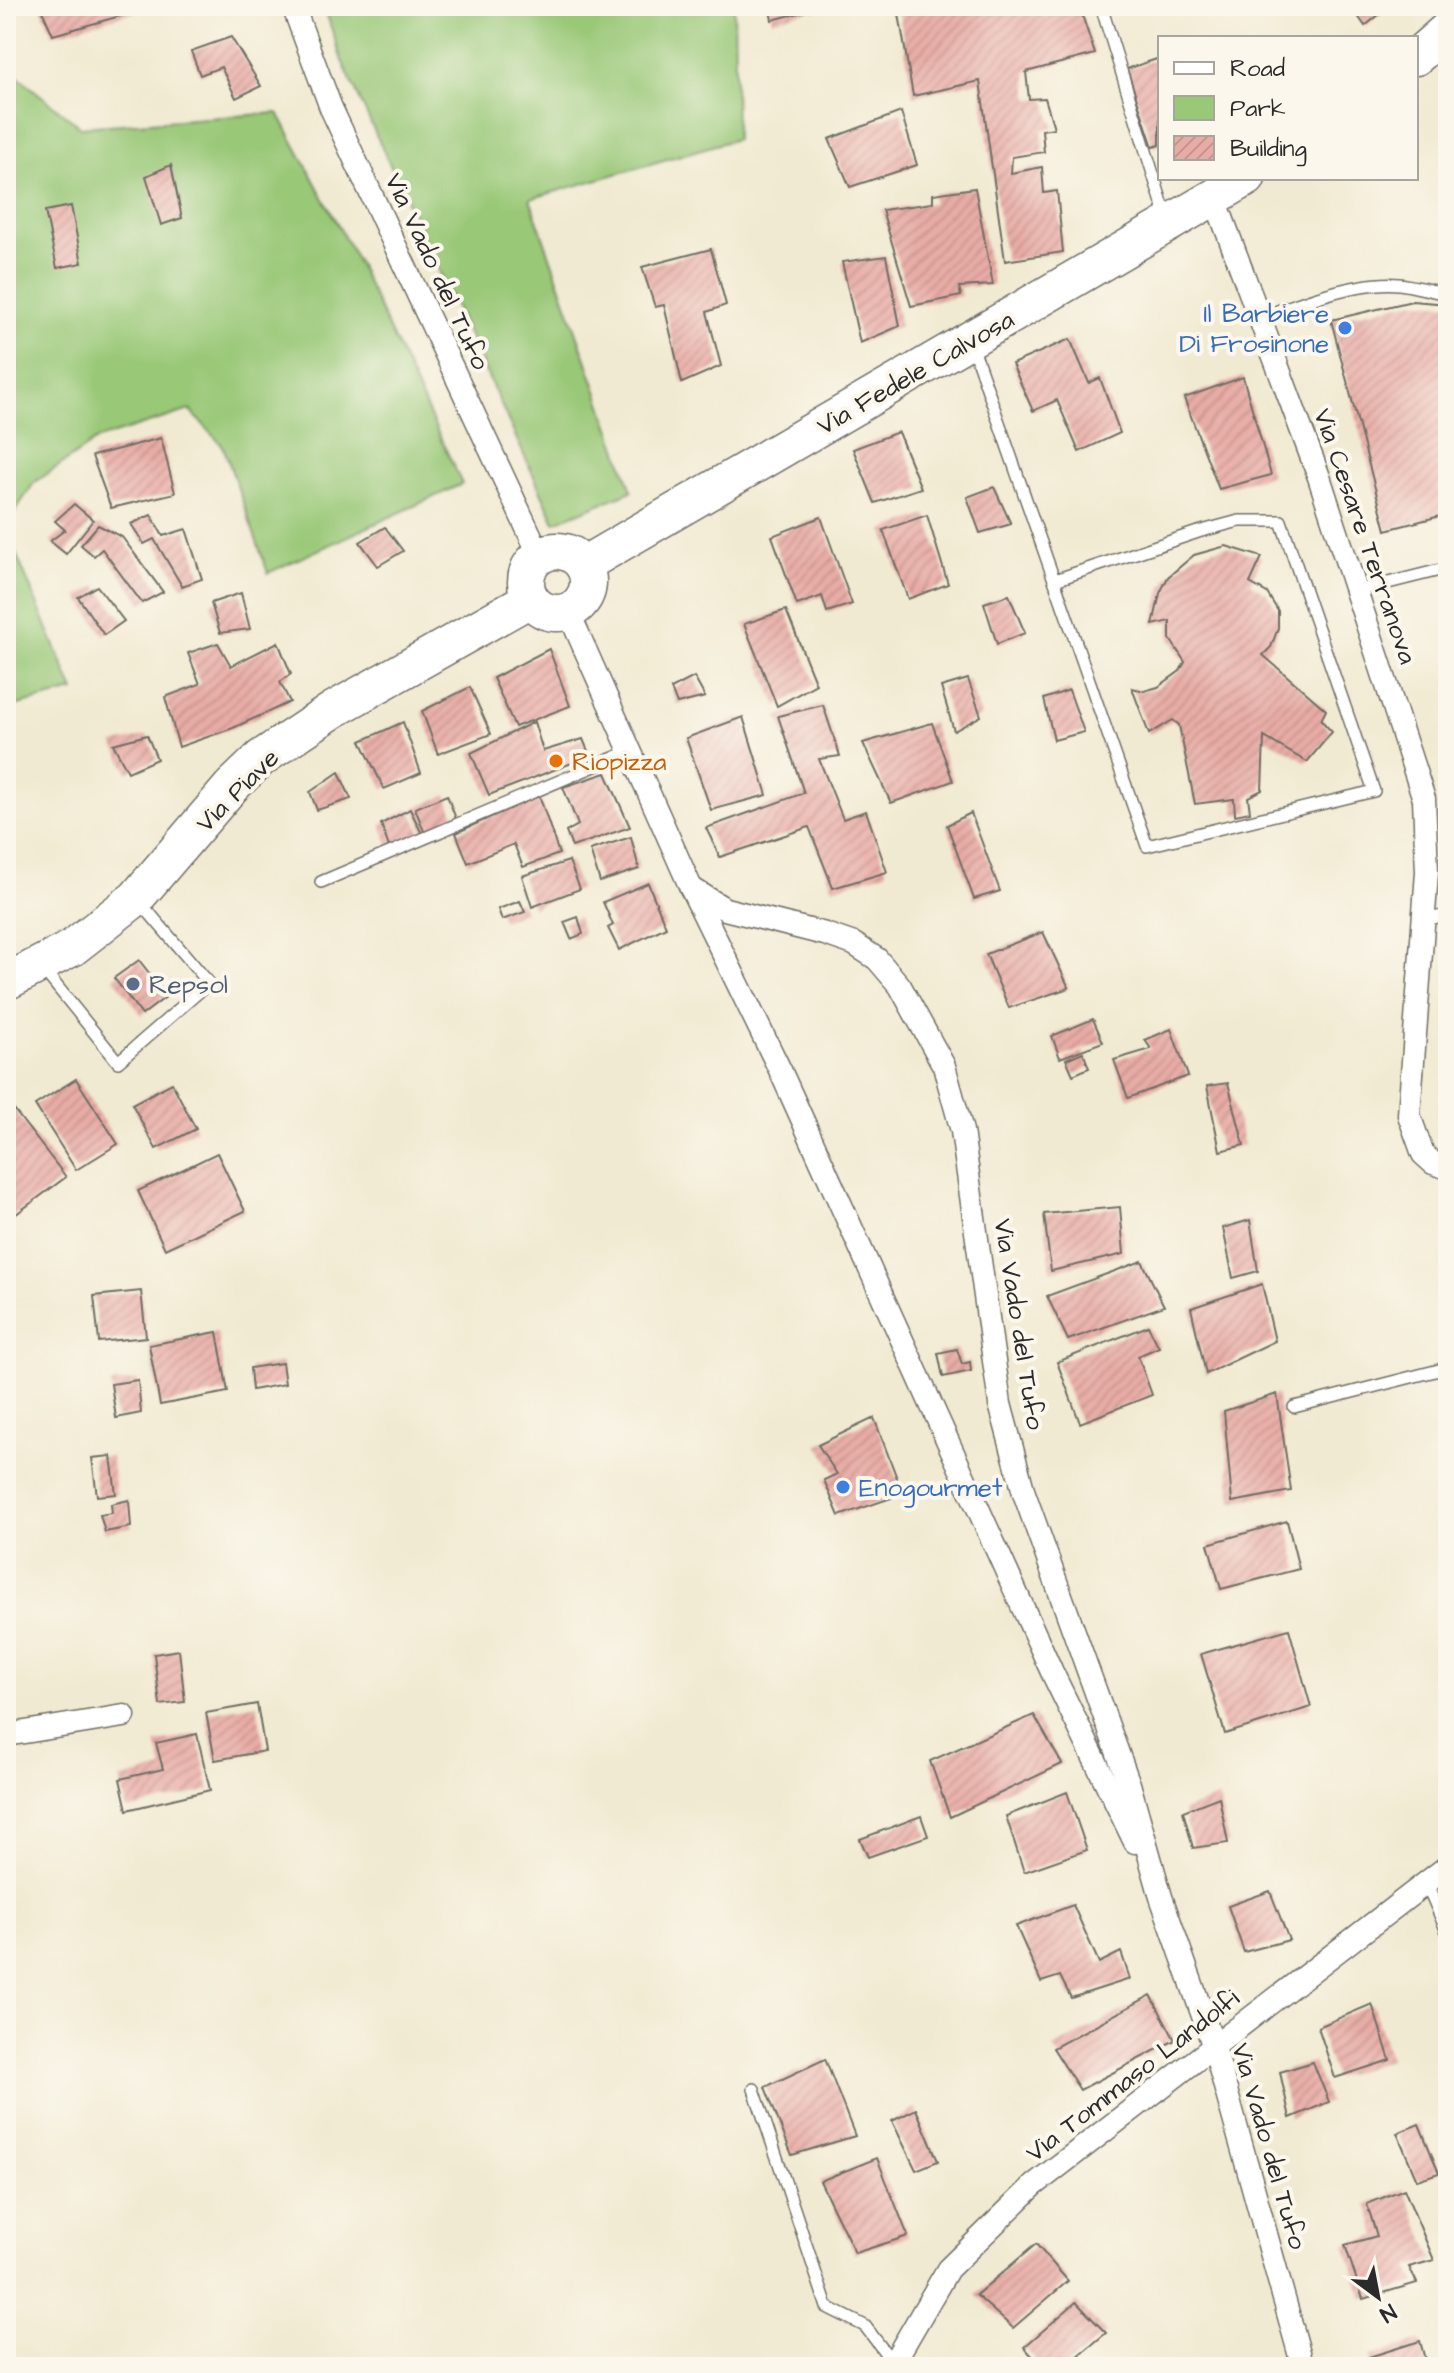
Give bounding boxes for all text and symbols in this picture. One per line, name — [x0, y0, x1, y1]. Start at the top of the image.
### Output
legend — [1158, 36, 1418, 180]
text: Road — [1230, 52, 1285, 86]
text: Park — [1230, 92, 1286, 126]
text: Building — [1230, 132, 1307, 167]
street label: Via Vado del Tufo — [376, 167, 499, 376]
place label: Il Barbiere Di Frosinone — [1179, 296, 1329, 362]
street label: Via Fedele Calvosa — [810, 302, 1021, 444]
marker: Il Barbiere Di Frosinone — [1336, 319, 1354, 337]
street label: Via Cesare Terranova — [1304, 404, 1426, 669]
street label: Via Piave — [188, 741, 288, 841]
place label: Riopizza — [572, 744, 666, 780]
marker: Riopizza — [547, 752, 565, 770]
place label: Repsol — [149, 967, 228, 1003]
marker: Repsol — [124, 975, 142, 993]
street label: Via Vado del Tufo — [985, 1216, 1054, 1433]
place label: Enogourmet — [859, 1470, 1003, 1508]
marker: Enogourmet — [834, 1478, 852, 1496]
street label: Via Tommaso Landolfi — [1018, 1981, 1247, 2171]
street label: Via Vado del Tufo — [1222, 2039, 1316, 2254]
north arrow — [1338, 2257, 1418, 2337]
text: N — [1374, 2296, 1402, 2330]

